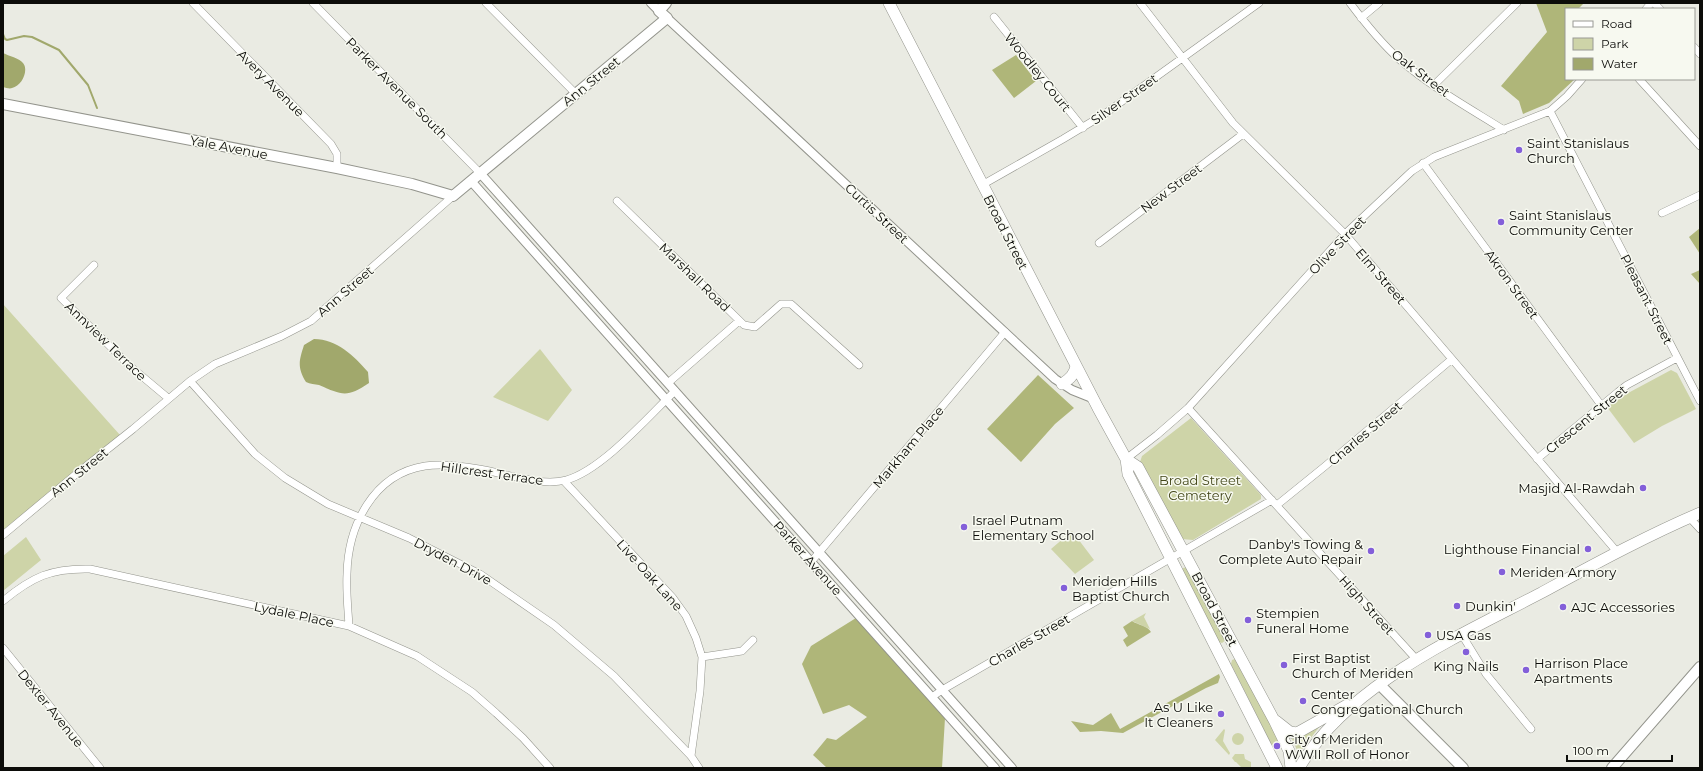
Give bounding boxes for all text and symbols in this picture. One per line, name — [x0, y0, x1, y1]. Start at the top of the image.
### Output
legend — [1565, 8, 1695, 80]
text: Road — [1601, 16, 1632, 31]
street label: Woodley Court — [1001, 29, 1075, 115]
street label: Parker Avenue South — [343, 34, 451, 142]
text: Park — [1601, 36, 1629, 51]
street label: Avery Avenue — [234, 46, 308, 120]
street label: Oak Street — [1389, 46, 1453, 100]
street label: Ann Street — [559, 53, 623, 109]
text: Water — [1601, 56, 1638, 71]
street label: Silver Street — [1088, 70, 1160, 128]
street label: Yale Avenue — [189, 132, 269, 162]
place label: Saint Stanislaus Church — [1527, 135, 1629, 166]
marker: Saint Stanislaus Church — [1514, 145, 1524, 155]
street label: New Street — [1137, 160, 1205, 216]
street label: Curtis Street — [842, 180, 912, 246]
street label: Broad Street — [980, 192, 1032, 272]
place label: Saint Stanislaus Community Center — [1509, 207, 1634, 238]
street label: Olive Street — [1305, 212, 1369, 278]
marker: Saint Stanislaus Community Center — [1496, 217, 1506, 227]
street label: Marshall Road — [656, 239, 734, 315]
street label: Elm Street — [1352, 245, 1410, 307]
street label: Akron Street — [1482, 246, 1542, 322]
street label: Pleasant Street — [1617, 251, 1677, 347]
street label: Ann Street — [313, 262, 377, 320]
street label: Annview Terrace — [62, 298, 150, 384]
street label: Crescent Street — [1542, 381, 1630, 457]
street label: Charles Street — [1325, 398, 1405, 468]
street label: Markham Place — [869, 403, 947, 491]
street label: Ann Street — [47, 444, 111, 500]
street label: Hillcrest Terrace — [440, 458, 544, 488]
park label: Broad Street Cemetery — [1159, 472, 1241, 503]
place label: Masjid Al-Rawdah — [1518, 480, 1635, 496]
marker: Masjid Al-Rawdah — [1638, 483, 1648, 493]
place label: Israel Putnam Elementary School — [972, 512, 1095, 543]
street label: Parker Avenue — [770, 517, 846, 599]
marker: Israel Putnam Elementary School — [959, 522, 969, 532]
street label: Dryden Drive — [411, 534, 495, 588]
street label: Live Oak Lane — [614, 536, 686, 614]
place label: Danby's Towing & Complete Auto Repair — [1219, 536, 1363, 567]
place label: Lighthouse Financial — [1444, 541, 1580, 557]
marker: Lighthouse Financial — [1583, 544, 1593, 554]
marker: Danby's Towing & Complete Auto Repair — [1366, 546, 1376, 556]
place label: Meriden Armory — [1510, 564, 1617, 580]
marker: Meriden Armory — [1497, 567, 1507, 577]
street label: Broad Street — [1189, 569, 1241, 649]
street label: High Street — [1336, 572, 1398, 638]
place label: Meriden Hills Baptist Church — [1072, 573, 1170, 604]
marker: Meriden Hills Baptist Church — [1059, 583, 1069, 593]
street label: Lydale Place — [253, 598, 336, 630]
place label: Dunkin' — [1465, 598, 1516, 614]
place label: AJC Accessories — [1571, 599, 1675, 615]
marker: Dunkin' — [1452, 601, 1462, 611]
marker: AJC Accessories — [1558, 602, 1568, 612]
place label: Stempien Funeral Home — [1256, 605, 1349, 636]
street label: Charles Street — [986, 610, 1072, 670]
marker: Stempien Funeral Home — [1243, 615, 1253, 625]
place label: USA Gas — [1436, 627, 1491, 643]
marker: USA Gas — [1423, 630, 1433, 640]
marker: King Nails — [1461, 647, 1471, 657]
place label: First Baptist Church of Meriden — [1292, 650, 1414, 681]
place label: Harrison Place Apartments — [1534, 655, 1628, 686]
place label: King Nails — [1433, 658, 1499, 674]
marker: First Baptist Church of Meriden — [1279, 660, 1289, 670]
marker: Harrison Place Apartments — [1521, 665, 1531, 675]
street label: Dexter Avenue — [15, 666, 87, 750]
place label: Center Congregational Church — [1311, 686, 1463, 717]
marker: Center Congregational Church — [1298, 696, 1308, 706]
place label: As U Like It Cleaners — [1144, 699, 1213, 730]
marker: As U Like It Cleaners — [1216, 709, 1226, 719]
place label: City of Meriden WWII Roll of Honor — [1285, 731, 1410, 762]
scale bar — [1567, 737, 1672, 763]
marker: City of Meriden WWII Roll of Honor — [1272, 741, 1282, 751]
text: 100 m — [1573, 743, 1609, 758]

